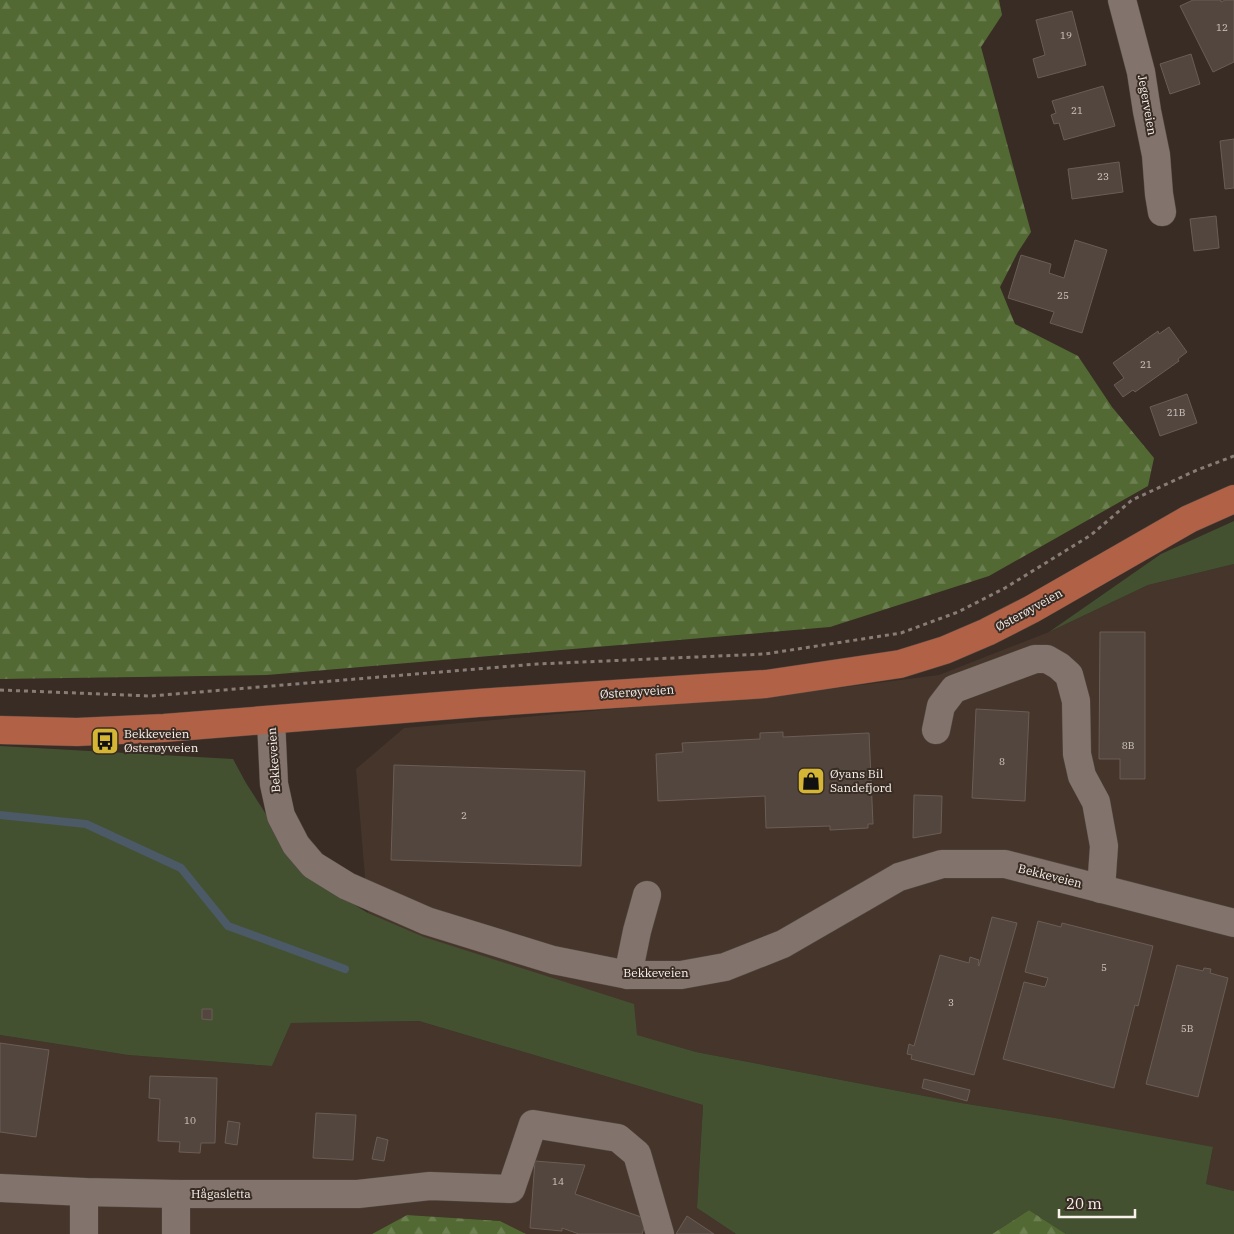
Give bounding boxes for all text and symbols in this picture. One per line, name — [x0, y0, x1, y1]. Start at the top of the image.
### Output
house number: 12 — [1216, 21, 1228, 34]
house number: 19 — [1060, 29, 1072, 42]
street label: Jegerveien — [1135, 74, 1160, 137]
house number: 21 — [1071, 104, 1083, 117]
house number: 23 — [1097, 170, 1109, 183]
house number: 25 — [1057, 289, 1069, 302]
house number: 21 — [1140, 358, 1152, 371]
house number: 21B — [1167, 406, 1186, 419]
street label: Østerøyveien — [993, 585, 1065, 634]
street label: Østerøyveien — [599, 681, 675, 702]
bus stop icon: Bekkeveien Østerøyveien — [90, 726, 120, 756]
place label: Bekkeveien Østerøyveien — [124, 726, 199, 755]
street label: Bekkeveien — [264, 727, 283, 793]
house number: 8B — [1122, 739, 1135, 752]
house number: 8 — [999, 755, 1005, 768]
shop icon: Øyans Bil Sandefjord — [796, 766, 826, 796]
place label: Øyans Bil Sandefjord — [830, 766, 892, 795]
house number: 2 — [461, 809, 467, 822]
street label: Bekkeveien — [1017, 860, 1084, 891]
house number: 5 — [1101, 961, 1107, 974]
street label: Bekkeveien — [623, 965, 689, 980]
house number: 3 — [948, 996, 954, 1009]
house number: 5B — [1181, 1022, 1194, 1035]
house number: 10 — [184, 1114, 196, 1127]
house number: 14 — [552, 1175, 564, 1188]
street label: Hågasletta — [191, 1186, 251, 1201]
scale bar — [1059, 1186, 1135, 1218]
text: 20 m — [1066, 1194, 1102, 1213]

